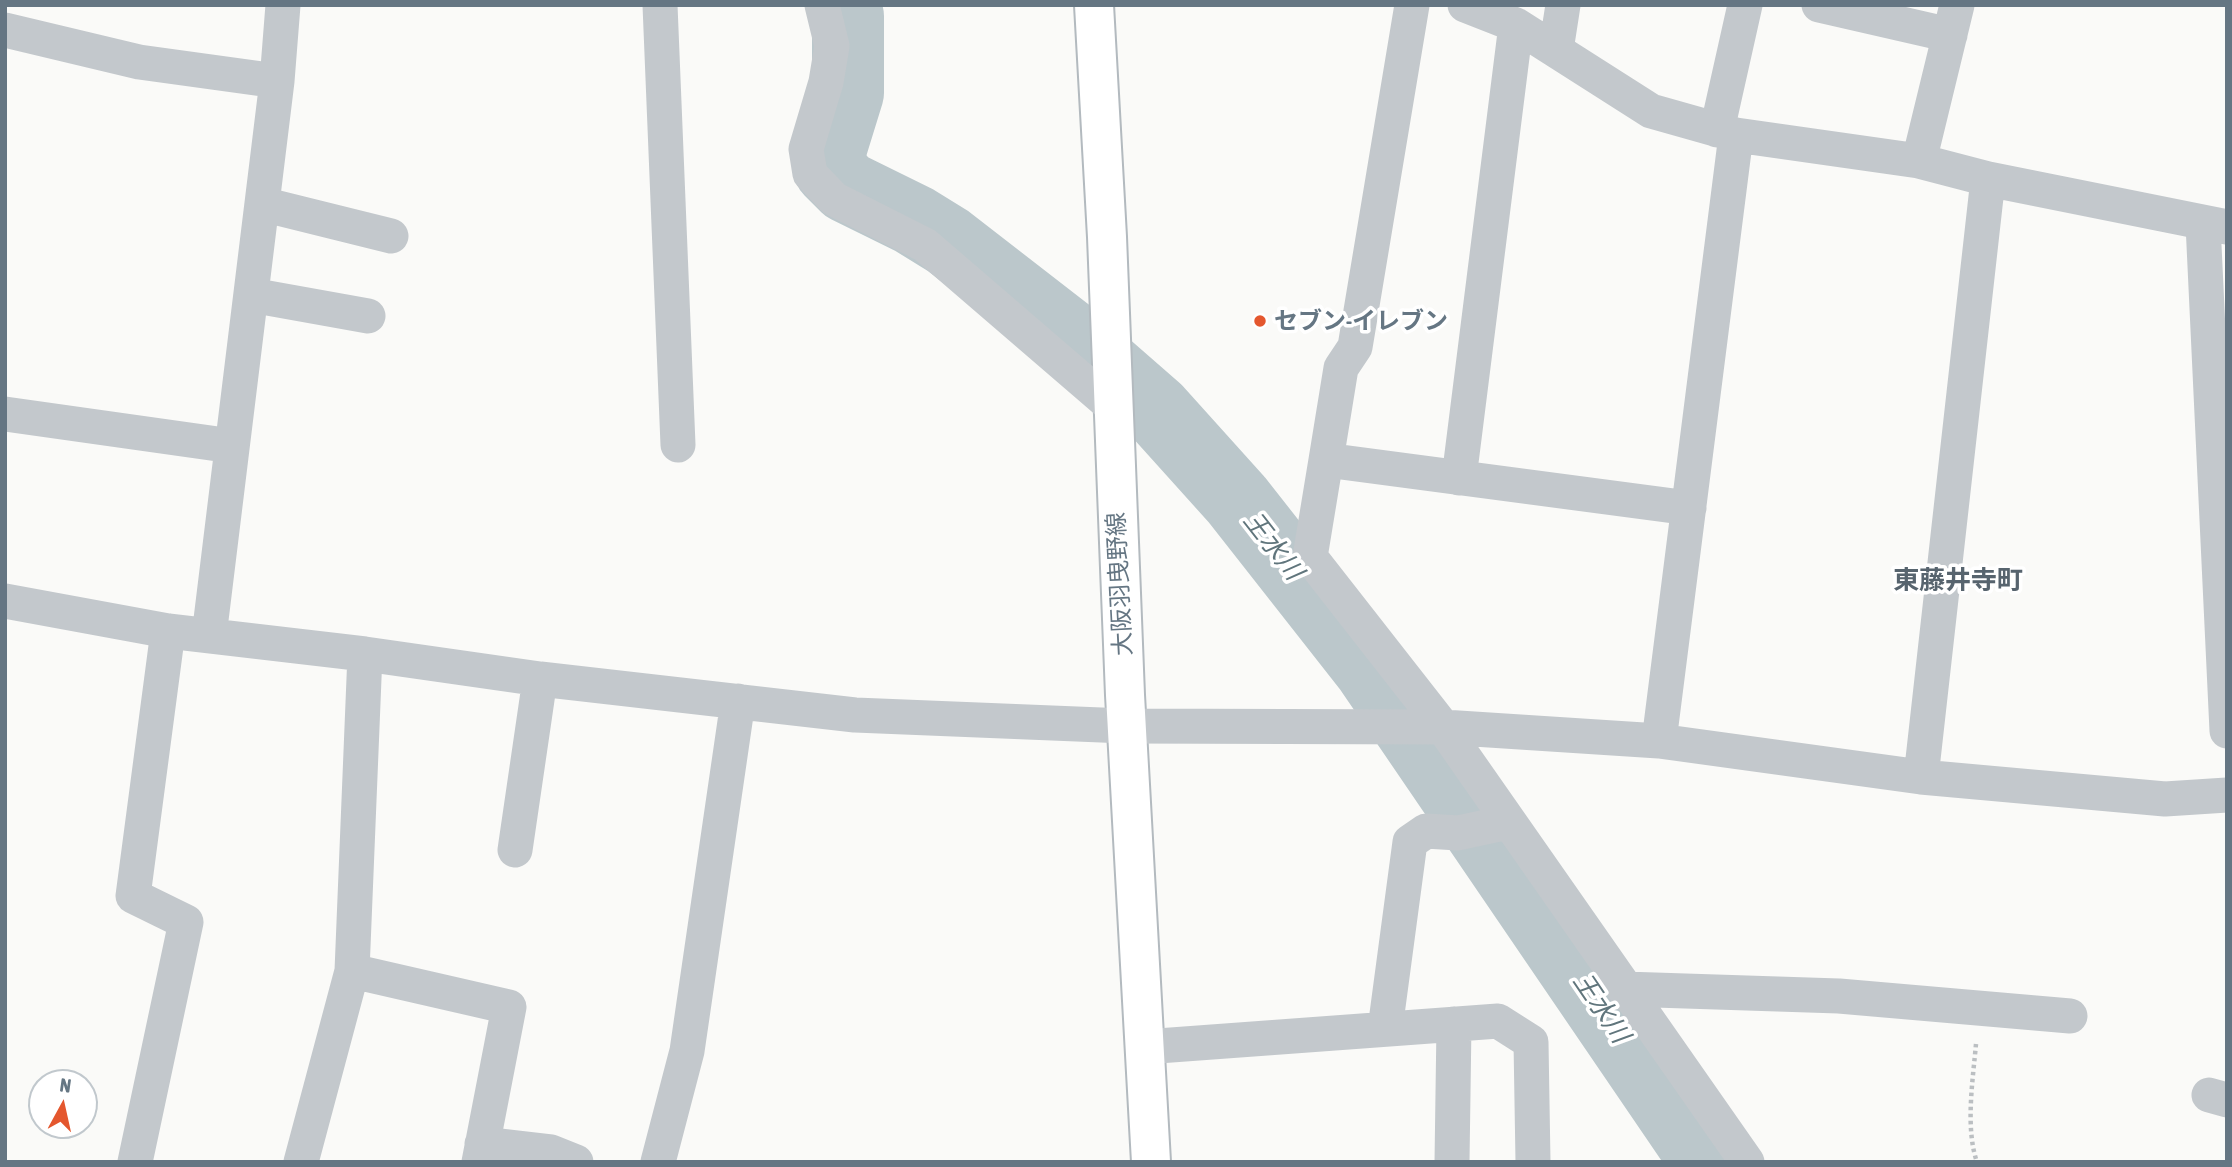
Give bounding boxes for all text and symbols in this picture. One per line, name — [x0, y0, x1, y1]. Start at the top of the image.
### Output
place label: セブン-イレブン — [1274, 307, 1448, 335]
marker: セブン-イレブン — [1252, 313, 1268, 329]
water label: 王水川 — [1237, 506, 1309, 586]
street label: 大阪羽曳野線 — [1102, 511, 1138, 657]
district label: 東藤井寺町 — [1893, 565, 2023, 597]
water label: 王水川 — [1566, 967, 1636, 1049]
north arrow — [28, 1069, 98, 1139]
text: N — [59, 1074, 73, 1097]

